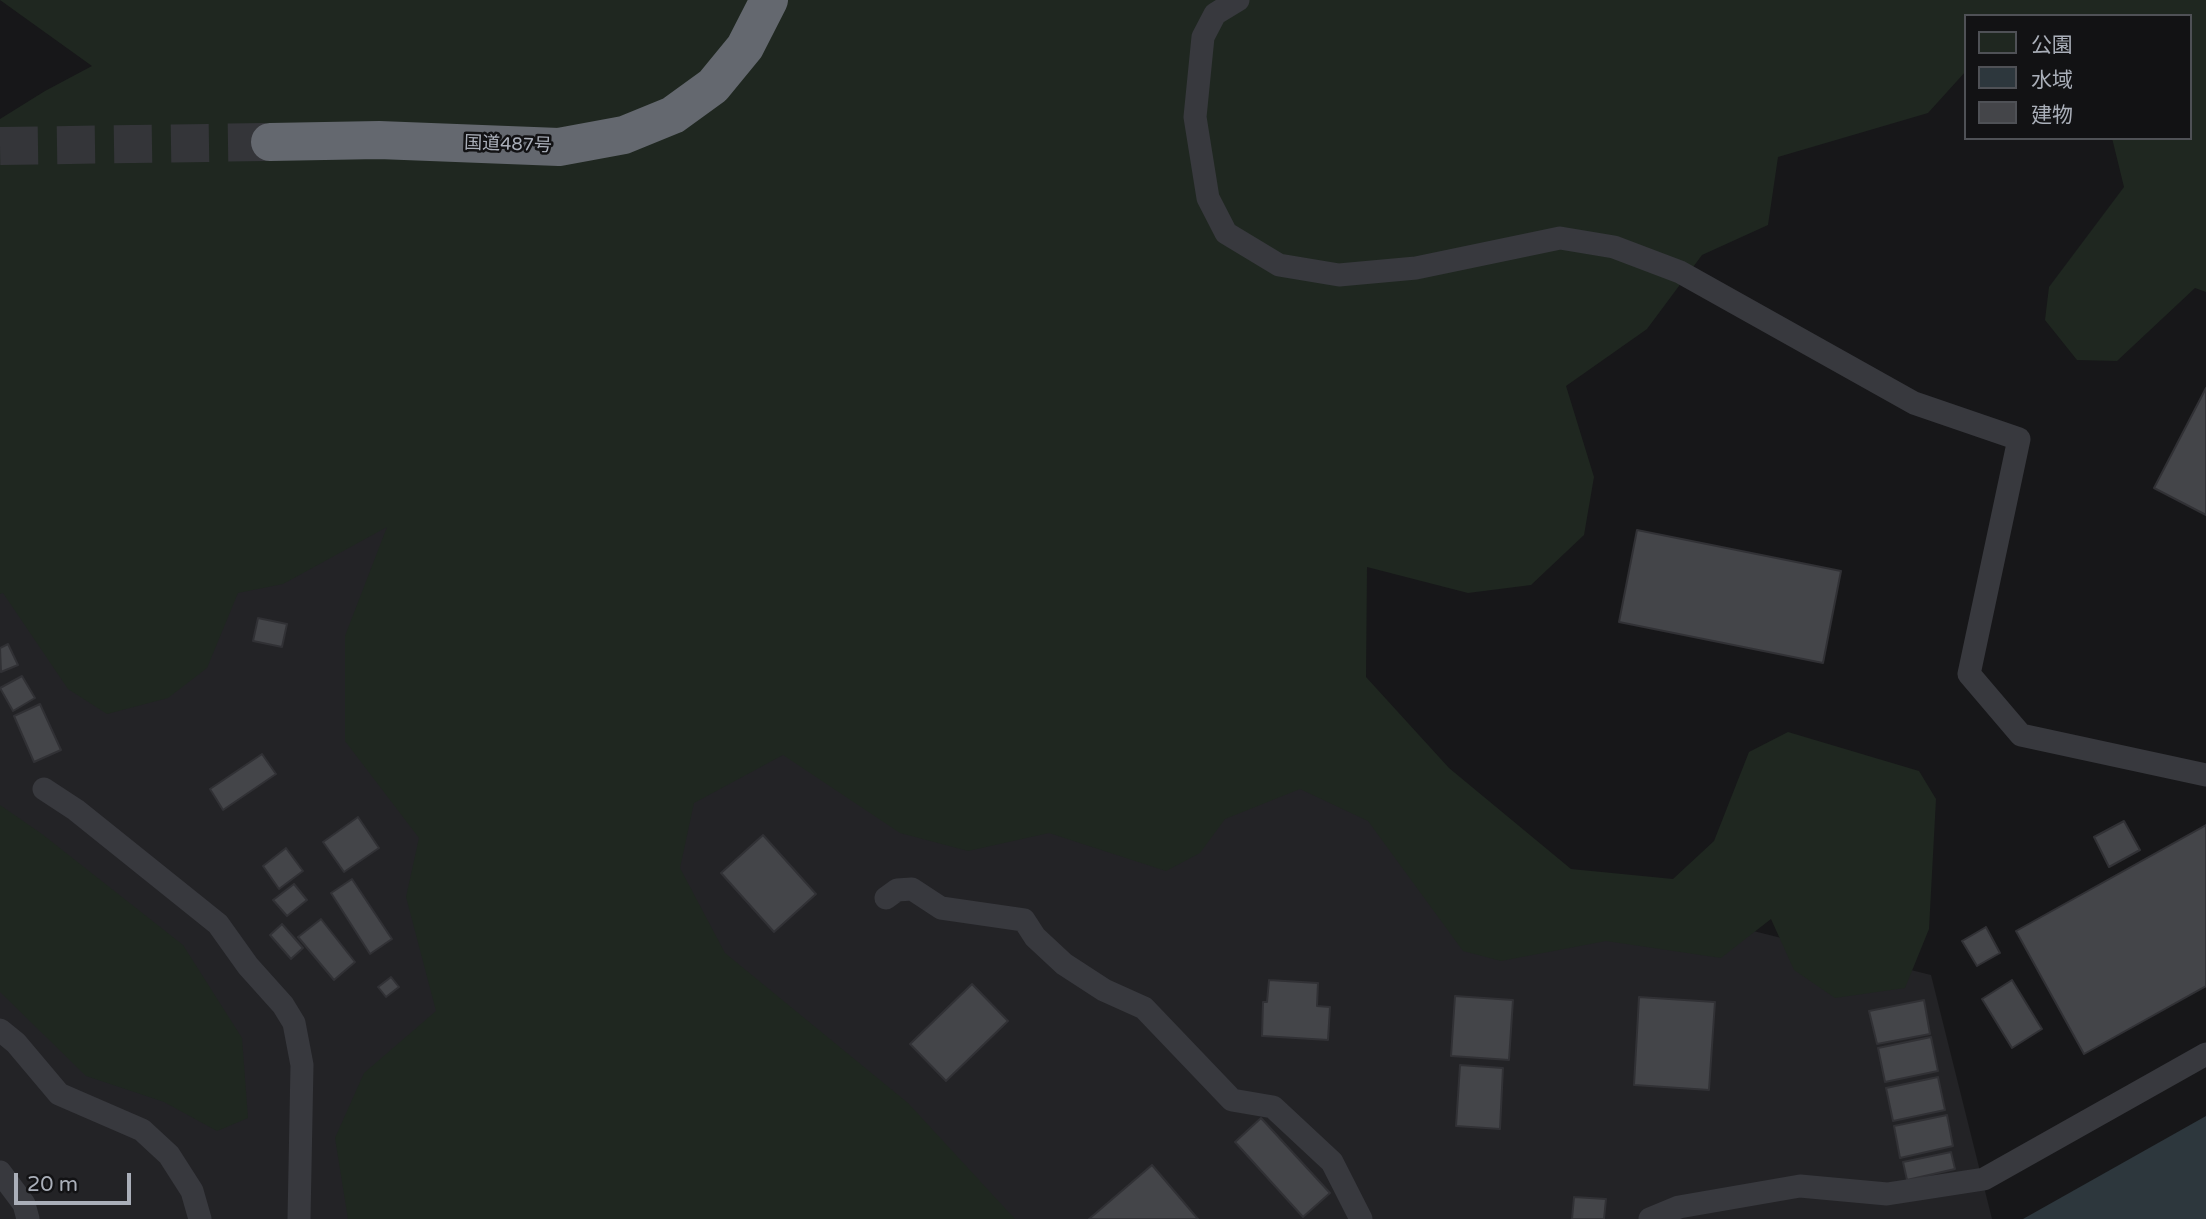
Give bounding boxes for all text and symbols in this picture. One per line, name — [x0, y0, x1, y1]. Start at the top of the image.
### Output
legend — [1965, 14, 2192, 140]
text: 公園 — [2031, 33, 2073, 58]
text: 水域 — [2031, 68, 2073, 93]
text: 建物 — [2031, 103, 2073, 128]
street label: 国道487号 — [464, 133, 552, 157]
scale bar — [18, 1160, 135, 1204]
text: 20 m — [27, 1172, 78, 1197]

